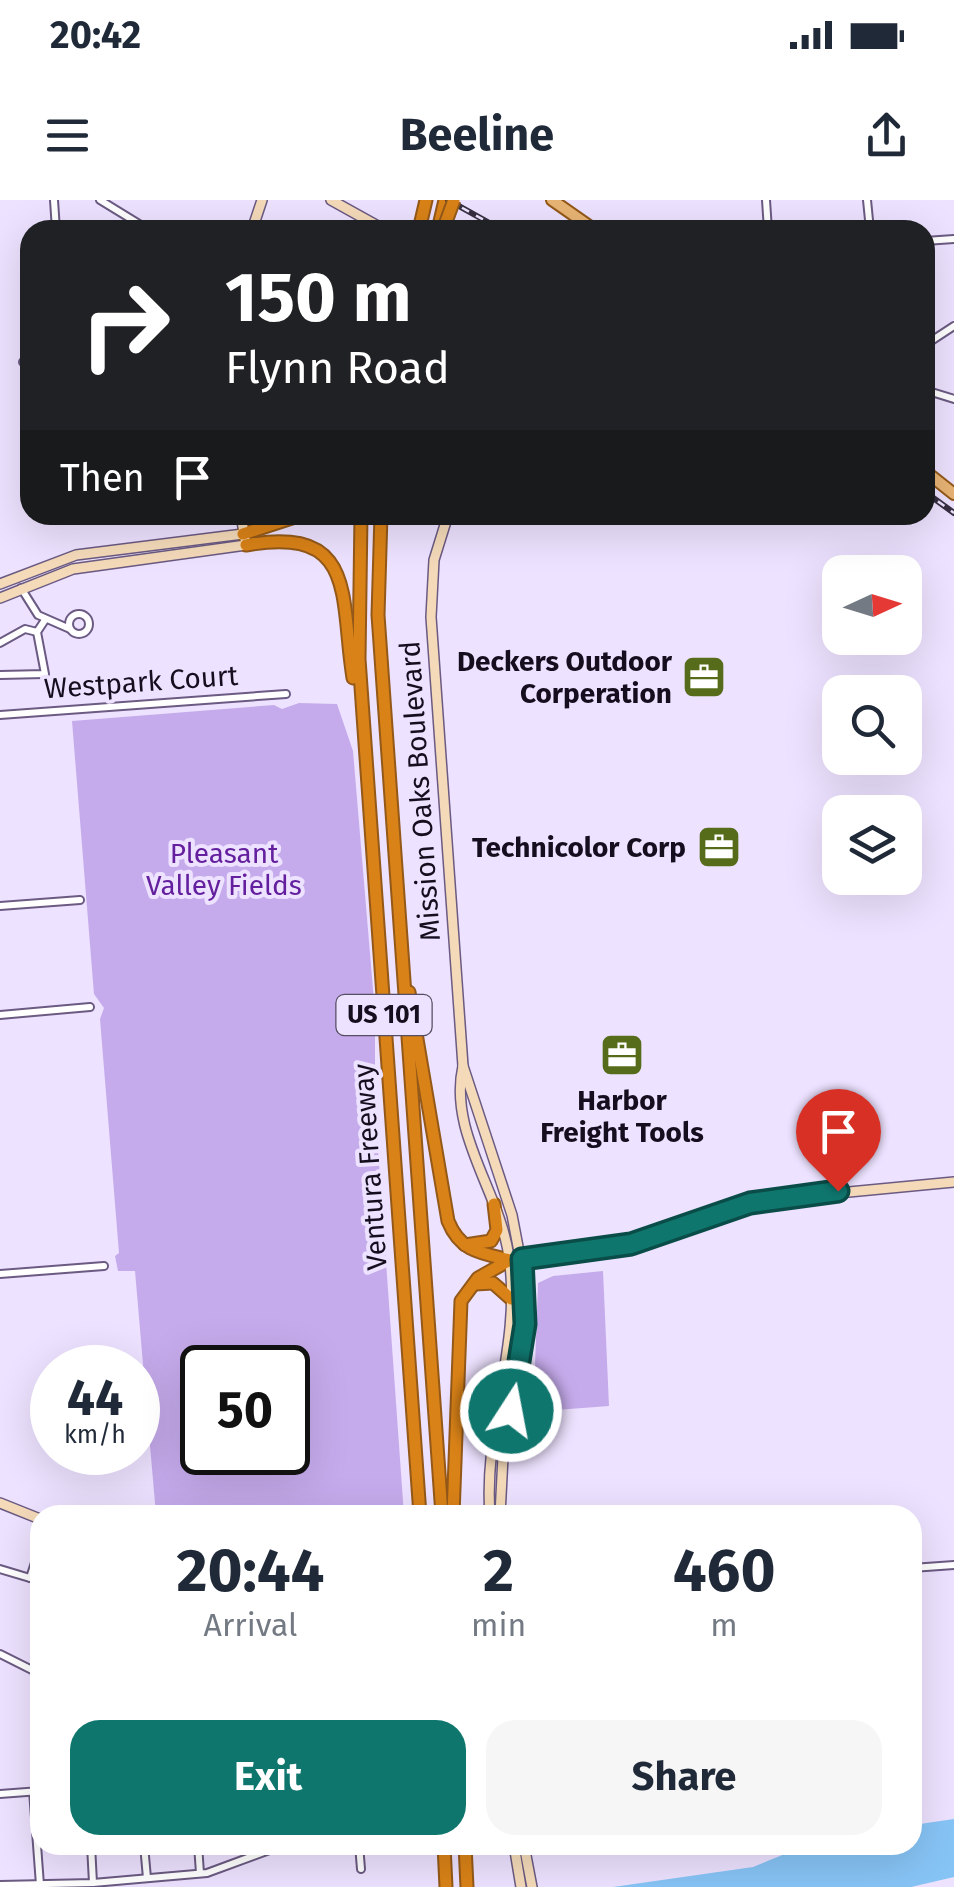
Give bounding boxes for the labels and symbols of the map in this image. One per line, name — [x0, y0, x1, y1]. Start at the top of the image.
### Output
north arrow — [822, 555, 922, 655]
street label: Mission Oaks Boulevard — [393, 640, 447, 942]
place label: Deckers Outdoor Corperation — [457, 645, 673, 710]
office icon: Deckers Outdoor Corperation — [681, 654, 727, 700]
street label: Westpark Court — [43, 659, 240, 705]
office icon: Technicolor Corp — [696, 824, 742, 870]
place label: Technicolor Corp — [472, 831, 686, 864]
park label: Pleasant Valley Fields — [146, 837, 302, 902]
road number: US 101 — [336, 995, 432, 1035]
office icon: Harbor Freight Tools — [599, 1032, 645, 1078]
street label: Ventura Freeway — [346, 1062, 394, 1271]
place label: Harbor Freight Tools — [540, 1084, 704, 1149]
pin — [796, 1089, 881, 1192]
speed limit sign: 50 — [180, 1345, 310, 1475]
position arrow — [459, 1359, 563, 1463]

